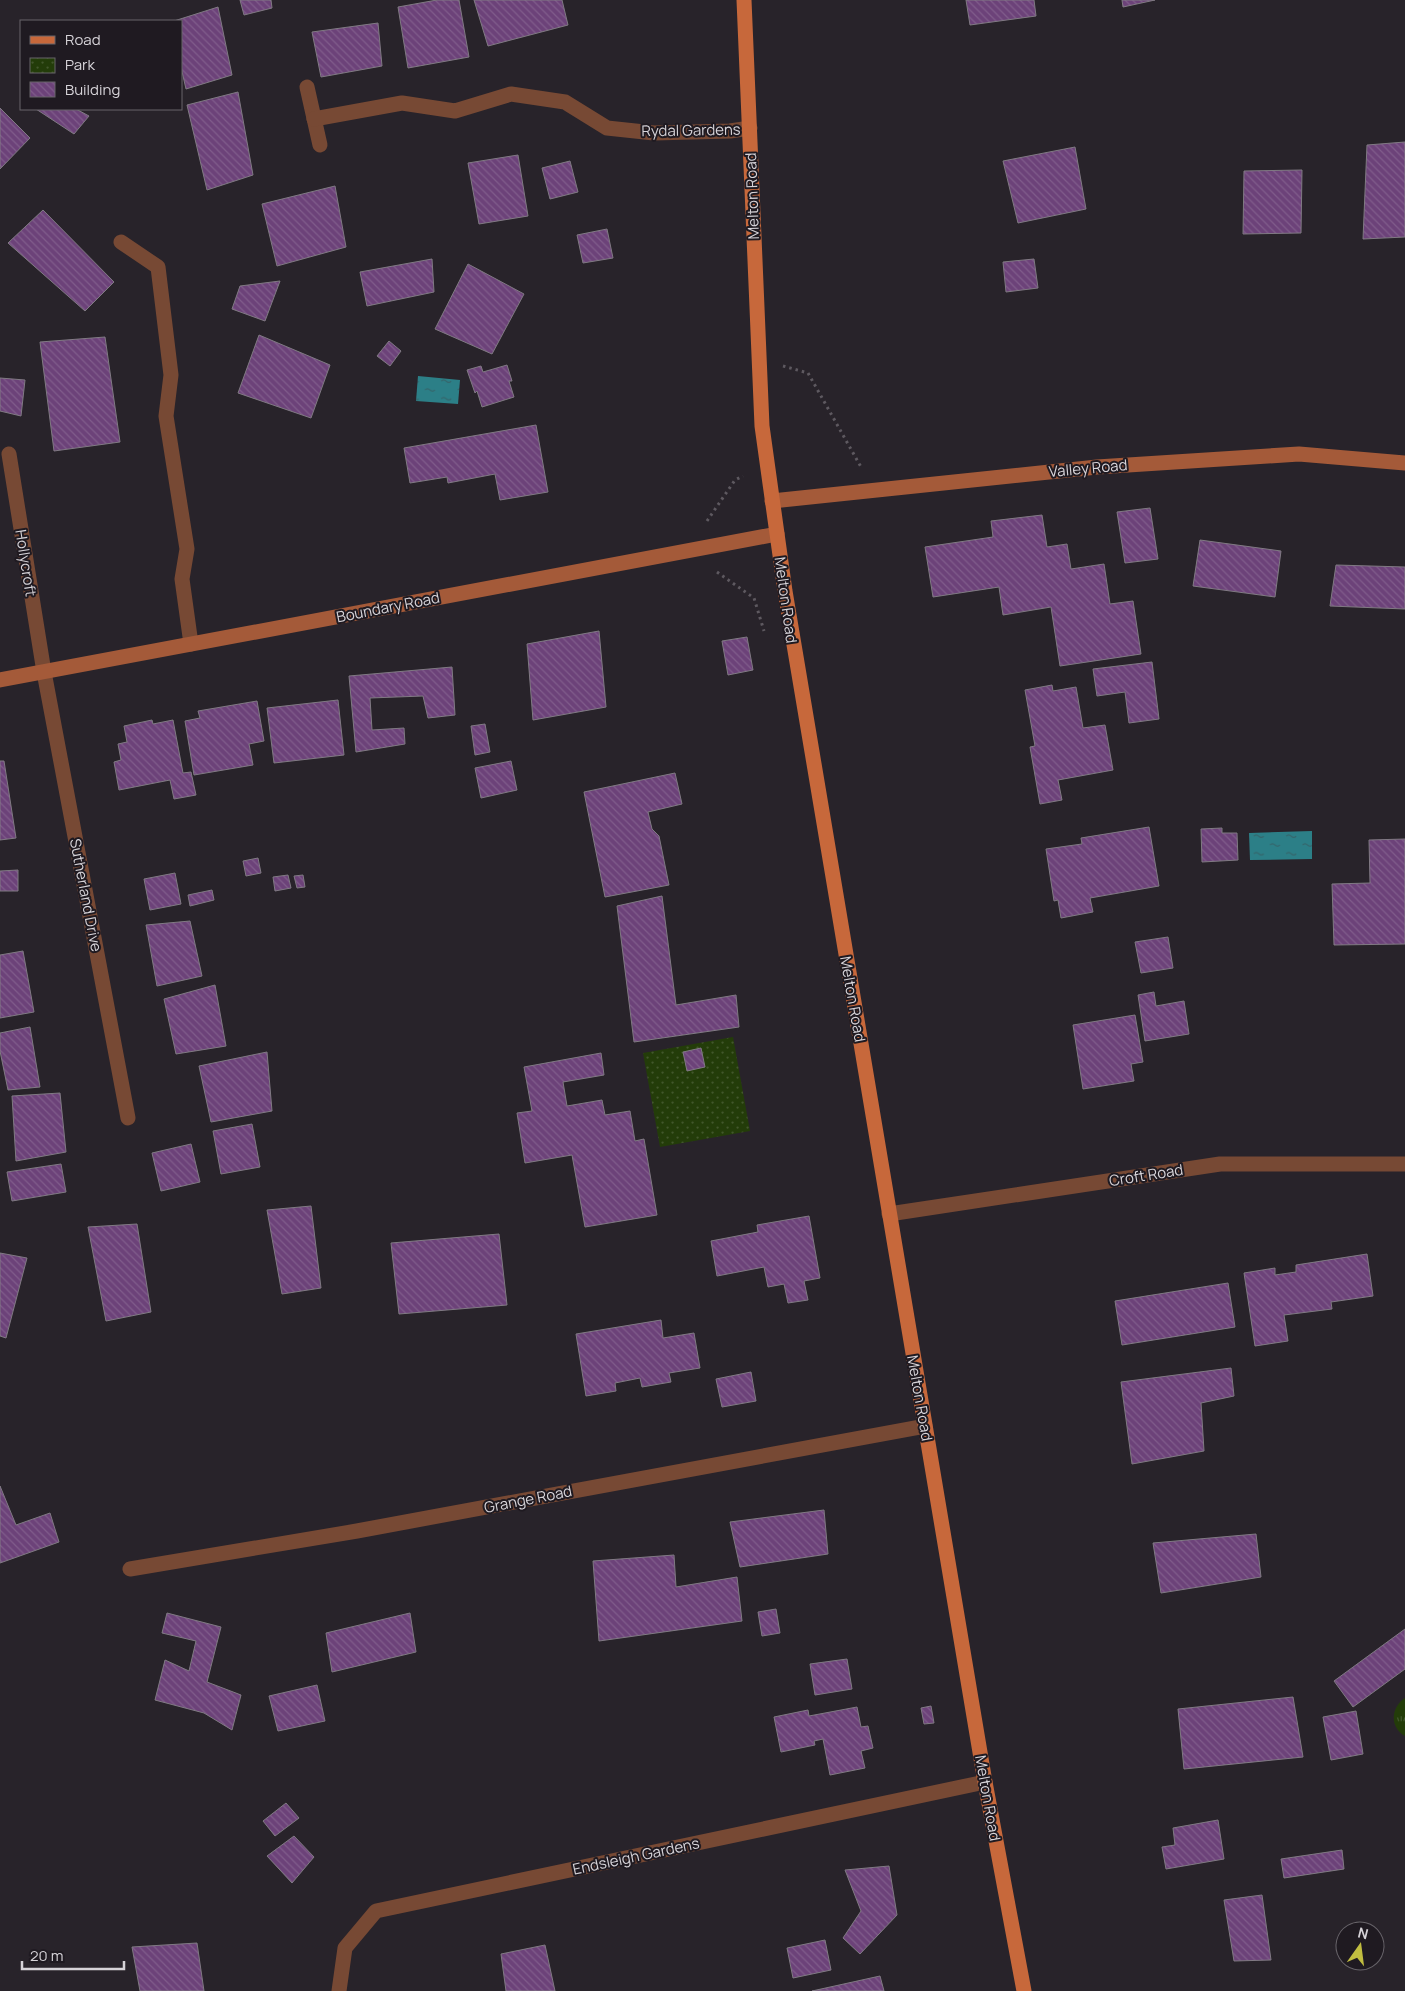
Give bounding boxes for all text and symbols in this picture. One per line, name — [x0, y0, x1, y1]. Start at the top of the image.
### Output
legend — [20, 20, 182, 110]
text: Road — [65, 29, 101, 50]
text: Park — [65, 54, 95, 75]
text: Building — [65, 79, 120, 100]
street label: Rydal Gardens — [641, 119, 741, 141]
street label: Melton Road — [740, 152, 764, 240]
street label: Valley Road — [1048, 454, 1128, 482]
street label: Hollycroft — [10, 528, 42, 598]
street label: Melton Road — [770, 556, 802, 644]
street label: Boundary Road — [335, 587, 441, 627]
street label: Sutherland Drive — [65, 837, 107, 954]
street label: Melton Road — [835, 954, 871, 1044]
street label: Croft Road — [1107, 1159, 1185, 1191]
street label: Melton Road — [902, 1353, 938, 1443]
street label: Grange Road — [482, 1480, 574, 1518]
street label: Melton Road — [970, 1753, 1006, 1843]
street label: Endsleigh Gardens — [571, 1832, 701, 1880]
north arrow — [1335, 1921, 1385, 1971]
text: N — [1356, 1922, 1370, 1943]
scale bar — [22, 1938, 125, 1970]
text: 20 m — [30, 1945, 63, 1966]

